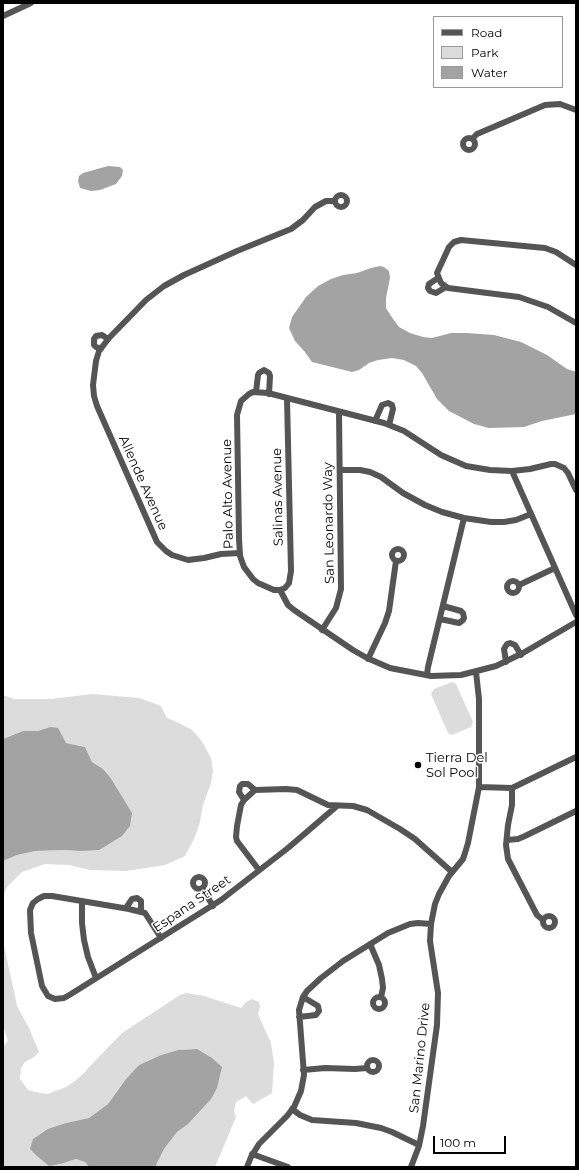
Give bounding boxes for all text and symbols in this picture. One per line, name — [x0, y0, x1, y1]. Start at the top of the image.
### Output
legend — [433, 16, 563, 88]
text: Road — [471, 25, 502, 40]
text: Park — [471, 45, 498, 60]
text: Water — [471, 65, 507, 80]
street label: Allende Avenue — [115, 433, 171, 533]
street label: Palo Alto Avenue — [219, 439, 237, 549]
street label: Salinas Avenue — [269, 448, 287, 546]
street label: San Leonardo Way — [320, 462, 338, 584]
place label: Tierra Del Sol Pool — [426, 750, 488, 781]
marker: Tierra Del Sol Pool — [413, 760, 423, 770]
street label: Espana Street — [150, 872, 234, 936]
street label: San Marino Drive — [406, 1002, 434, 1114]
scale bar — [435, 1128, 508, 1154]
text: 100 m — [440, 1135, 476, 1150]

